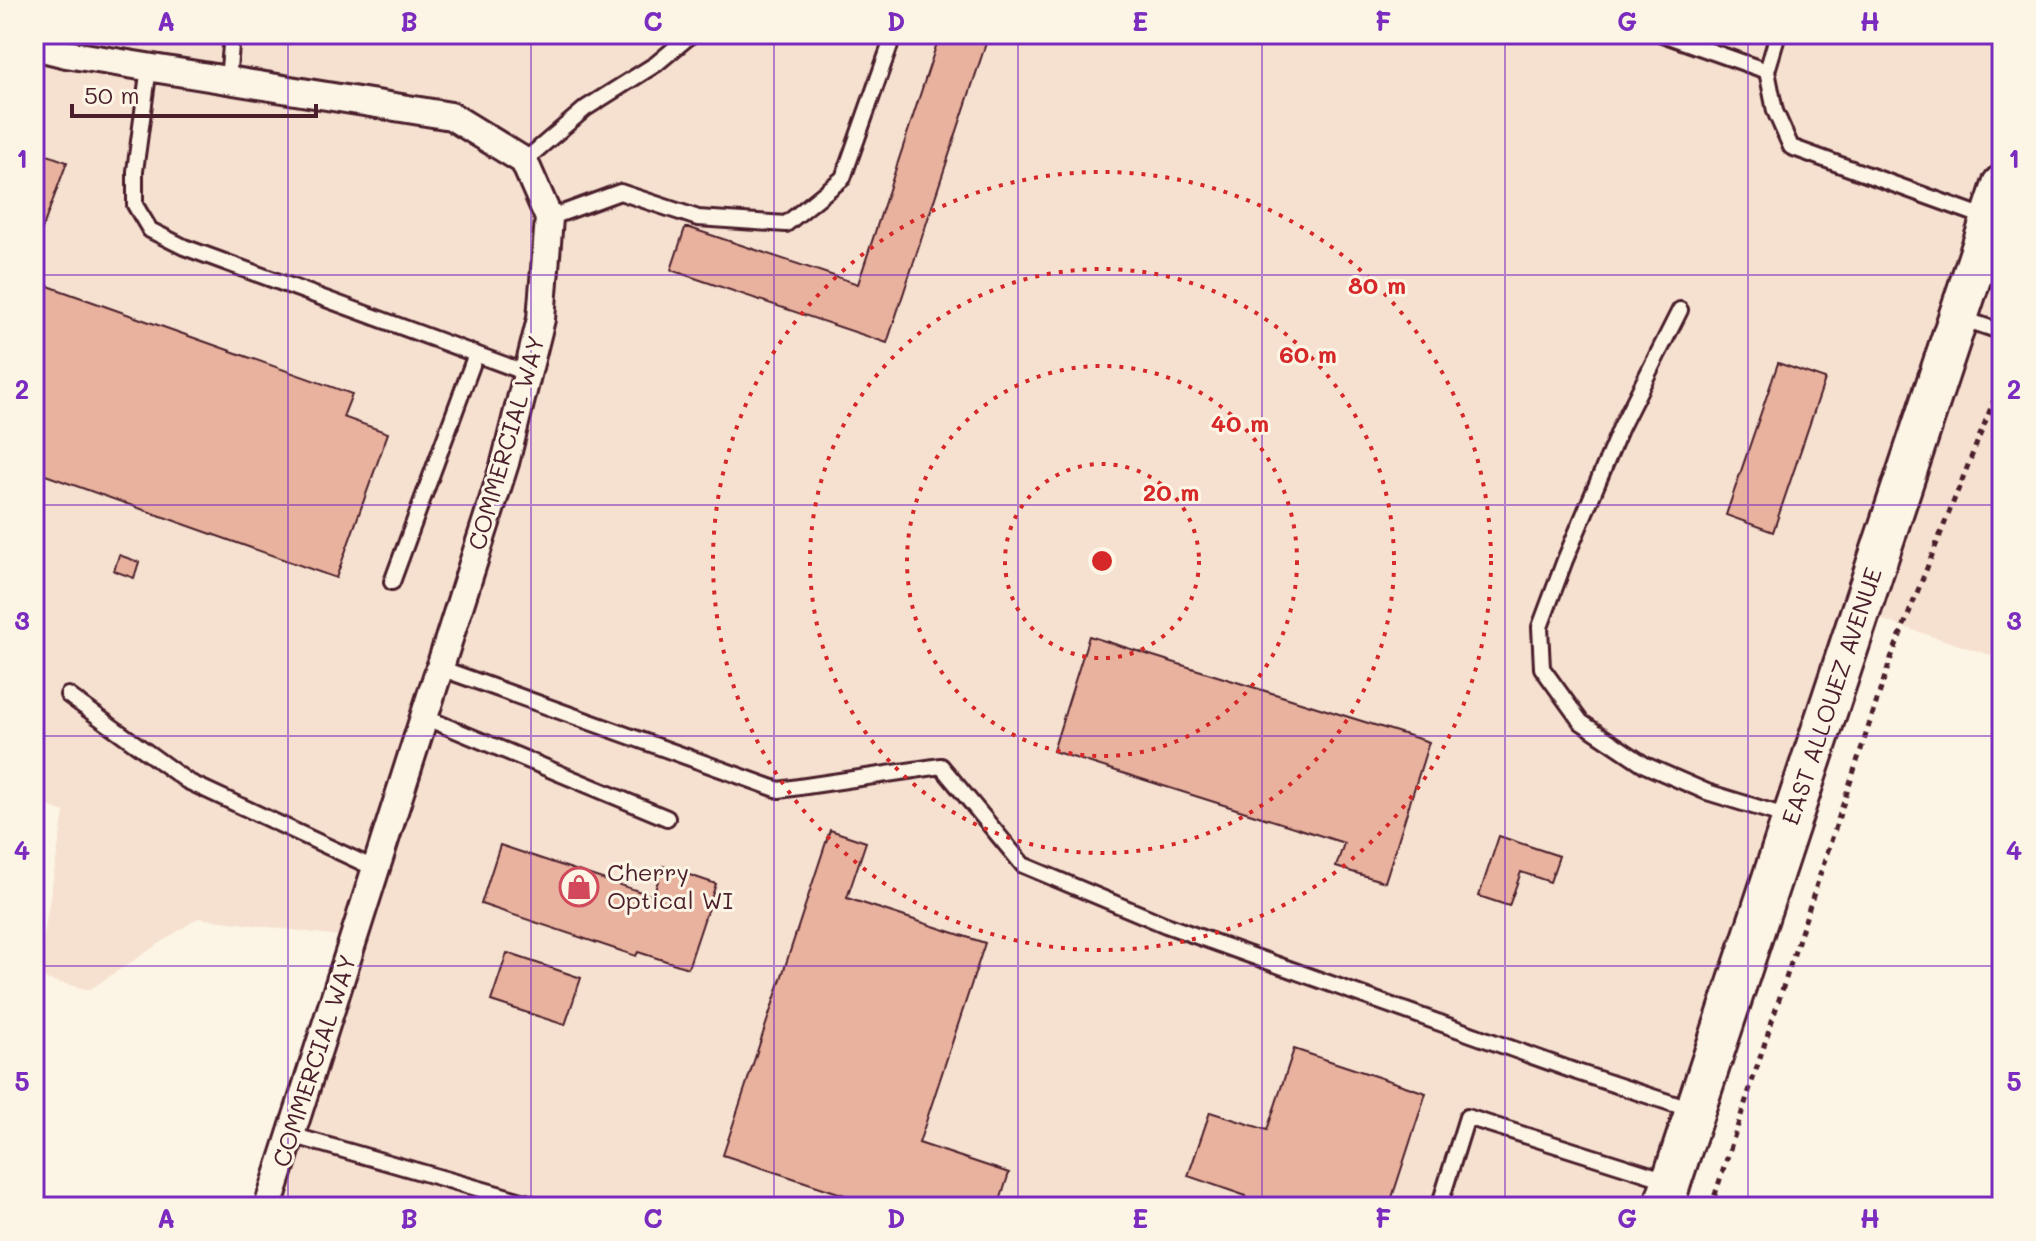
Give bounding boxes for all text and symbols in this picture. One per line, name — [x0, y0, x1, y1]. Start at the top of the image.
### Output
text: A — [157, 4, 175, 38]
text: B — [400, 4, 418, 38]
text: C — [643, 4, 663, 38]
text: D — [887, 4, 905, 38]
text: E — [1132, 4, 1148, 38]
text: F — [1375, 4, 1391, 38]
text: G — [1617, 4, 1637, 38]
text: H — [1860, 4, 1880, 38]
scale bar — [72, 68, 316, 118]
text: 50 m — [84, 79, 140, 110]
text: 1 — [16, 141, 28, 175]
text: 1 — [2008, 141, 2020, 175]
text: 80 m — [1348, 269, 1406, 300]
street label: COMMERCIAL WAY — [460, 332, 551, 553]
text: 60 m — [1279, 338, 1337, 369]
text: 2 — [15, 372, 29, 406]
text: 2 — [2007, 372, 2021, 406]
text: 40 m — [1211, 407, 1269, 438]
text: 20 m — [1143, 476, 1199, 507]
centre of rings — [1088, 547, 1116, 575]
street label: EAST ALLOUEZ AVENUE — [1774, 563, 1888, 829]
text: 3 — [14, 603, 30, 637]
text: 3 — [2006, 603, 2022, 637]
text: 4 — [14, 833, 30, 867]
text: 4 — [2006, 833, 2022, 867]
place label: Cherry Optical WI — [607, 856, 733, 915]
shop icon: Cherry Optical WI — [558, 866, 600, 908]
street label: COMMERCIAL WAY — [265, 950, 363, 1171]
text: 5 — [14, 1064, 30, 1098]
text: 5 — [2006, 1064, 2022, 1098]
text: A — [157, 1201, 175, 1235]
text: B — [400, 1201, 418, 1235]
text: C — [643, 1201, 663, 1235]
text: D — [887, 1201, 905, 1235]
text: E — [1132, 1201, 1148, 1235]
text: F — [1375, 1201, 1391, 1235]
text: G — [1617, 1201, 1637, 1235]
text: H — [1860, 1201, 1880, 1235]

